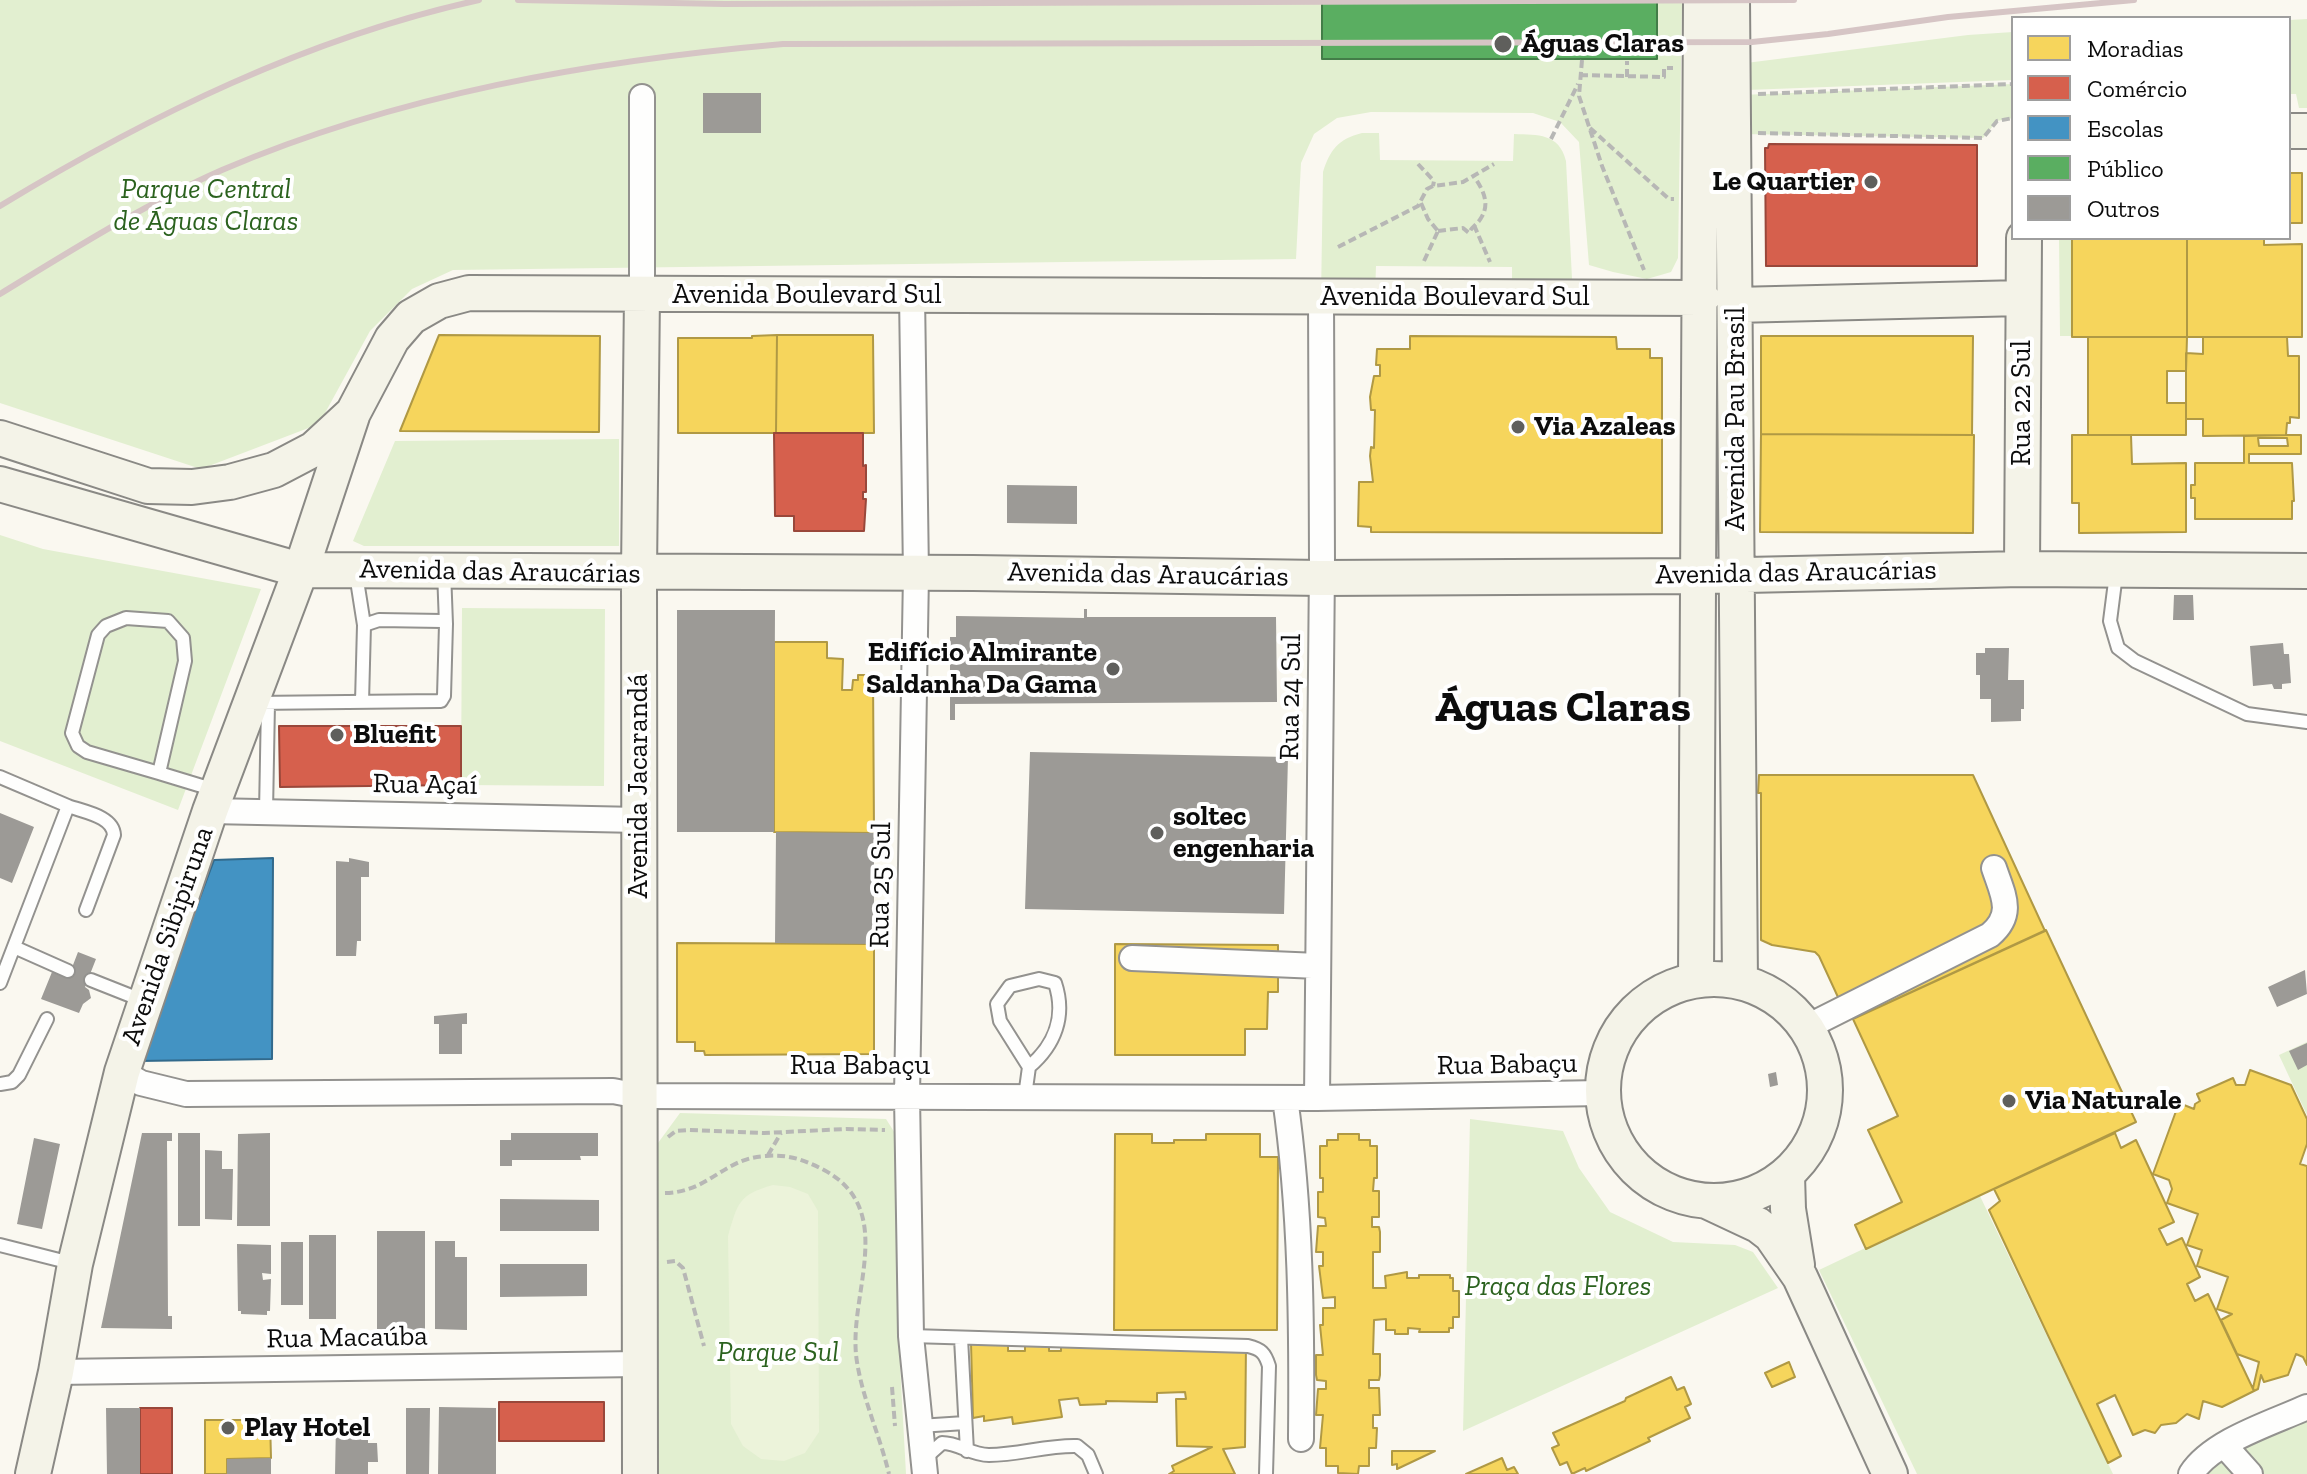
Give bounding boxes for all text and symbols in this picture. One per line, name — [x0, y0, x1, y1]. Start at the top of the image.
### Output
legend — [2011, 16, 2291, 240]
place label: Águas Claras — [1521, 27, 1684, 61]
marker: Águas Claras — [1492, 33, 1514, 55]
text: Moradias — [2087, 34, 2184, 63]
text: Comércio — [2087, 74, 2187, 103]
text: Escolas — [2087, 114, 2164, 143]
text: Público — [2087, 154, 2164, 183]
place label: Le Quartier — [1712, 165, 1855, 199]
park label: Parque Central de Águas Claras — [114, 173, 298, 239]
marker: Le Quartier — [1862, 173, 1880, 191]
text: Outros — [2087, 194, 2160, 223]
street label: Avenida Boulevard Sul — [672, 278, 942, 312]
street label: Avenida Boulevard Sul — [1320, 280, 1590, 314]
street label: Avenida Pau Brasil — [1719, 307, 1753, 531]
street label: Rua 22 Sul — [2005, 340, 2039, 466]
place label: Via Azaleas — [1534, 410, 1675, 444]
marker: Via Azaleas — [1509, 418, 1527, 436]
street label: Avenida das Araucárias — [359, 553, 641, 591]
street label: Avenida das Araucárias — [1655, 554, 1937, 592]
street label: Avenida das Araucárias — [1007, 556, 1289, 594]
street label: Rua 24 Sul — [1273, 633, 1309, 761]
place label: Edifício Almirante Saldanha Da Gama — [866, 636, 1097, 702]
marker: Edifício Almirante Saldanha Da Gama — [1104, 660, 1122, 678]
street label: Avenida Jacarandá — [622, 673, 656, 899]
district label: Águas Claras — [1435, 682, 1691, 734]
place label: Bluefit — [353, 718, 436, 752]
marker: Bluefit — [328, 726, 346, 744]
street label: Rua Açaí — [372, 767, 478, 803]
place label: soltec engenharia — [1173, 800, 1314, 866]
street label: Avenida Sibipiruna — [115, 822, 221, 1050]
street label: Rua 25 Sul — [863, 822, 899, 948]
marker: soltec engenharia — [1148, 824, 1166, 842]
street label: Rua Babaçu — [1437, 1047, 1577, 1083]
street label: Rua Babaçu — [790, 1049, 930, 1083]
place label: Via Naturale — [2025, 1084, 2181, 1118]
marker: Via Naturale — [2000, 1092, 2018, 1110]
park label: Praça das Flores — [1464, 1270, 1652, 1304]
street label: Rua Macaúba — [266, 1320, 428, 1356]
park label: Parque Sul — [717, 1336, 839, 1370]
place label: Play Hotel — [244, 1411, 371, 1445]
marker: Play Hotel — [219, 1419, 237, 1437]

